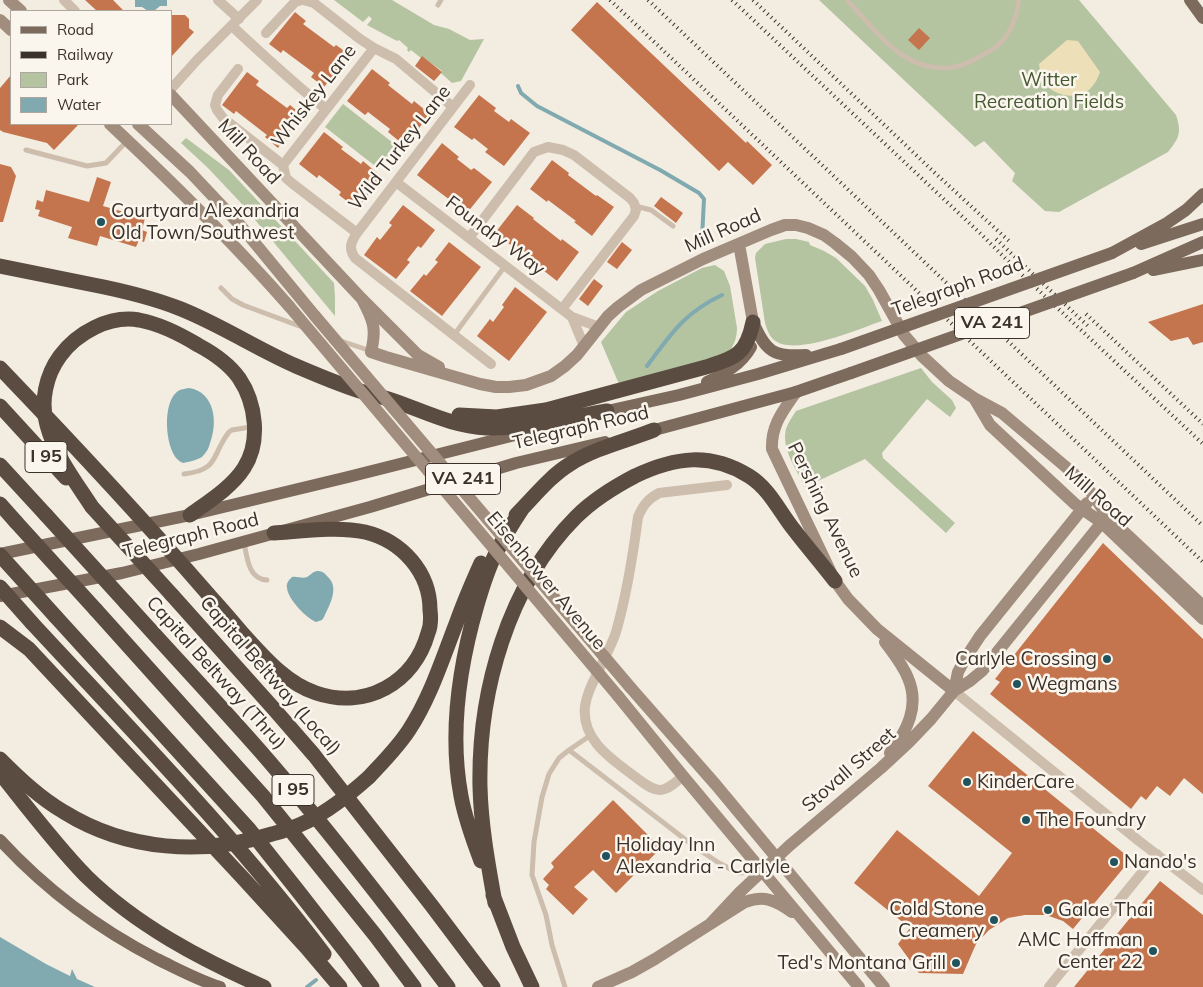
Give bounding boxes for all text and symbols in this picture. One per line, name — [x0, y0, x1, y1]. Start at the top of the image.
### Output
legend — [10, 10, 172, 125]
text: Road — [57, 20, 94, 39]
street label: Whiskey Lane — [267, 40, 361, 152]
text: Railway — [57, 45, 113, 64]
park label: Witter Recreation Fields — [974, 69, 1124, 113]
text: Park — [57, 70, 89, 89]
street label: Wild Turkey Lane — [344, 81, 456, 215]
text: Water — [57, 95, 101, 114]
street label: Mill Road — [213, 114, 285, 190]
street label: Foundry Way — [441, 191, 549, 281]
place label: Courtyard Alexandria Old Town/Southwest — [111, 200, 299, 244]
street label: Mill Road — [681, 204, 765, 258]
marker: Courtyard Alexandria Old Town/Southwest — [95, 216, 107, 228]
street label: Telegraph Road — [889, 253, 1027, 321]
road number: VA 241 — [954, 307, 1030, 338]
street label: Telegraph Road — [511, 401, 651, 455]
street label: Pershing Avenue — [782, 439, 868, 581]
road number: I 95 — [25, 442, 67, 472]
street label: Mill Road — [1060, 462, 1136, 532]
road number: VA 241 — [426, 464, 500, 494]
street label: Eisenhower Avenue — [482, 507, 610, 655]
street label: Telegraph Road — [121, 508, 261, 564]
street label: Capital Beltway (Thru) — [141, 592, 291, 754]
street label: Capital Beltway (Local) — [195, 592, 345, 760]
place label: Carlyle Crossing — [955, 648, 1097, 670]
marker: Carlyle Crossing — [1101, 653, 1113, 665]
place label: Wegmans — [1027, 673, 1117, 695]
marker: Wegmans — [1011, 678, 1023, 690]
street label: Stovall Street — [797, 723, 901, 817]
place label: KinderCare — [977, 771, 1075, 793]
road number: I 95 — [272, 774, 314, 806]
marker: KinderCare — [961, 776, 973, 788]
place label: The Foundry — [1036, 809, 1146, 831]
marker: The Foundry — [1020, 814, 1032, 826]
place label: Holiday Inn Alexandria - Carlyle — [616, 834, 790, 878]
marker: Holiday Inn Alexandria - Carlyle — [600, 850, 612, 862]
place label: Nando's — [1124, 851, 1197, 873]
marker: Nando's — [1108, 856, 1120, 868]
place label: Cold Stone Creamery — [889, 898, 984, 942]
place label: Galae Thai — [1058, 899, 1153, 921]
marker: Galae Thai — [1042, 904, 1054, 916]
marker: Cold Stone Creamery — [988, 914, 1000, 926]
place label: AMC Hoffman Center 22 — [1018, 929, 1143, 973]
marker: AMC Hoffman Center 22 — [1147, 945, 1159, 957]
place label: Ted's Montana Grill — [777, 952, 946, 974]
marker: Ted's Montana Grill — [950, 957, 962, 969]

